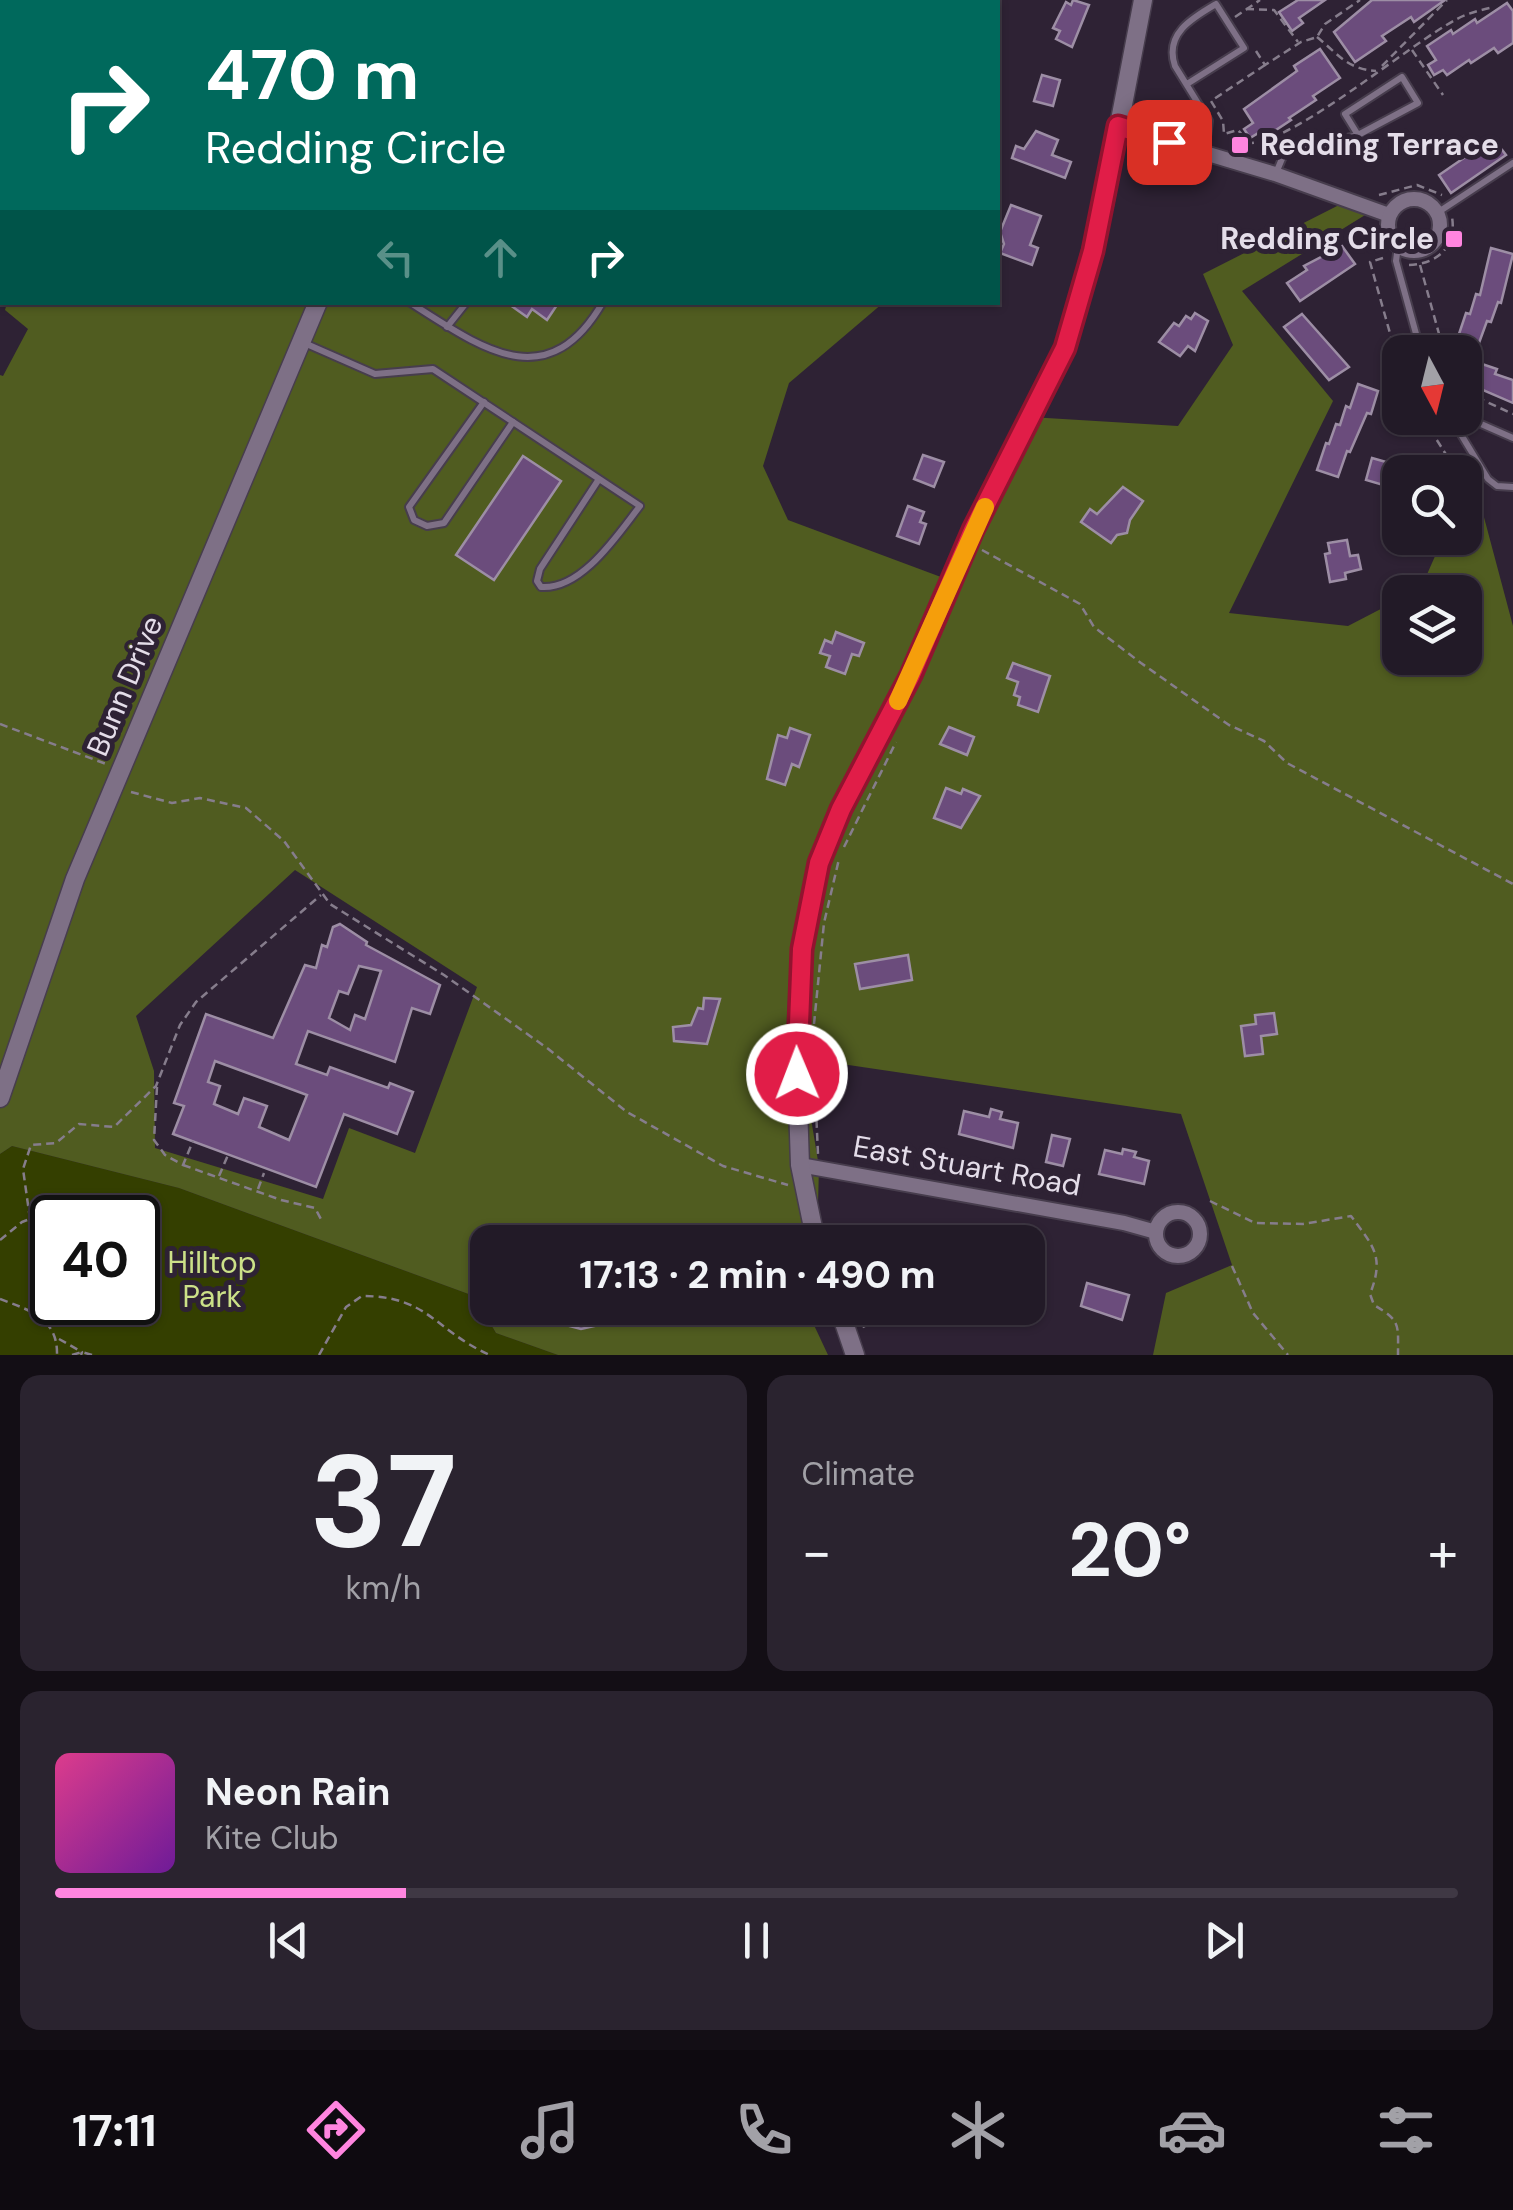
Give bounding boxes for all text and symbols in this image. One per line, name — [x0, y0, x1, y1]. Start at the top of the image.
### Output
text: 470 m — [205, 30, 419, 121]
icon: right — [40, 40, 170, 170]
pin — [1127, 100, 1212, 185]
icon: arrive — [1142, 115, 1197, 170]
text: Redding Circle — [205, 118, 506, 177]
place label: Redding Terrace — [1260, 125, 1499, 164]
marker: Redding Terrace — [1229, 134, 1251, 156]
place label: Redding Circle — [1220, 219, 1434, 258]
marker: Redding Circle — [1443, 228, 1465, 250]
icon: left — [368, 230, 423, 285]
icon: ahead — [473, 230, 528, 285]
icon: right — [578, 230, 633, 285]
north arrow — [1382, 335, 1482, 435]
map controls — [1382, 335, 1482, 675]
button: search — [1382, 455, 1482, 555]
button: layers — [1382, 575, 1482, 675]
street label: Bunn Drive — [78, 610, 172, 762]
position arrow — [745, 1022, 849, 1126]
street label: East Stuart Road — [850, 1126, 1084, 1205]
speed limit sign: 40 — [30, 1195, 160, 1325]
park label: Hilltop Park — [168, 1243, 256, 1316]
text: 17:13 · 2 min · 490 m — [579, 1250, 936, 1300]
text: 37 — [310, 1417, 457, 1586]
text: Climate — [802, 1453, 915, 1495]
text: 20° — [1068, 1502, 1191, 1599]
text: − — [802, 1516, 832, 1588]
text: + — [1428, 1516, 1458, 1588]
text: km/h — [345, 1567, 421, 1609]
text: Neon Rain — [205, 1767, 390, 1817]
text: Kite Club — [205, 1817, 339, 1859]
icon: previous — [261, 1913, 316, 1968]
icon: pause — [729, 1913, 784, 1968]
icon: next — [1197, 1913, 1252, 1968]
icon: directions — [301, 2095, 371, 2165]
icon: music — [515, 2095, 585, 2165]
icon: phone — [729, 2095, 799, 2165]
icon: climate — [943, 2095, 1013, 2165]
icon: car — [1157, 2095, 1227, 2165]
icon: filters — [1371, 2095, 1441, 2165]
text: 17:11 — [72, 2101, 157, 2160]

